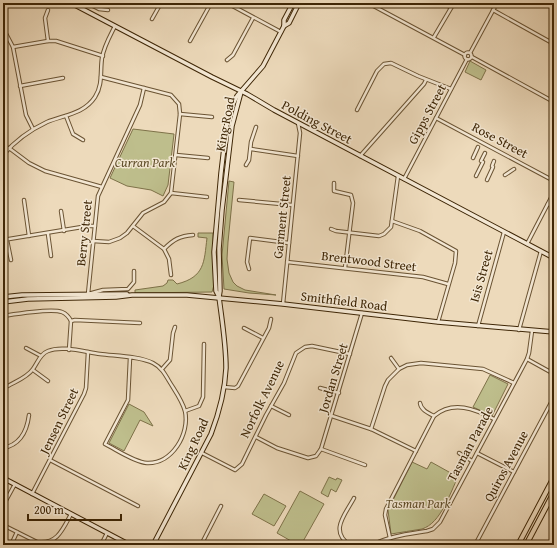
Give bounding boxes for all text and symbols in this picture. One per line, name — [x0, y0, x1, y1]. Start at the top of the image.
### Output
street label: Gipps Street — [403, 80, 451, 148]
street label: King Road — [210, 95, 240, 153]
street label: Polding Street — [278, 95, 356, 149]
street label: Rose Street — [469, 117, 532, 163]
park label: Curran Park — [115, 153, 175, 172]
street label: Garment Street — [268, 174, 296, 260]
street label: Berry Street — [71, 199, 97, 267]
street label: Brentwood Street — [320, 246, 418, 276]
street label: Isis Street — [464, 247, 498, 304]
street label: Smithfield Road — [300, 286, 388, 316]
street label: Jordan Street — [313, 340, 353, 417]
street label: Norfolk Avenue — [235, 357, 289, 441]
street label: Jensen Street — [34, 384, 83, 459]
street label: Tasman Parade — [442, 403, 498, 485]
street label: King Road — [173, 415, 213, 473]
street label: Quiros Avenue — [479, 427, 533, 505]
park label: Tasman Park — [386, 494, 451, 513]
scale bar — [28, 496, 121, 522]
text: 200 m — [34, 501, 64, 518]

